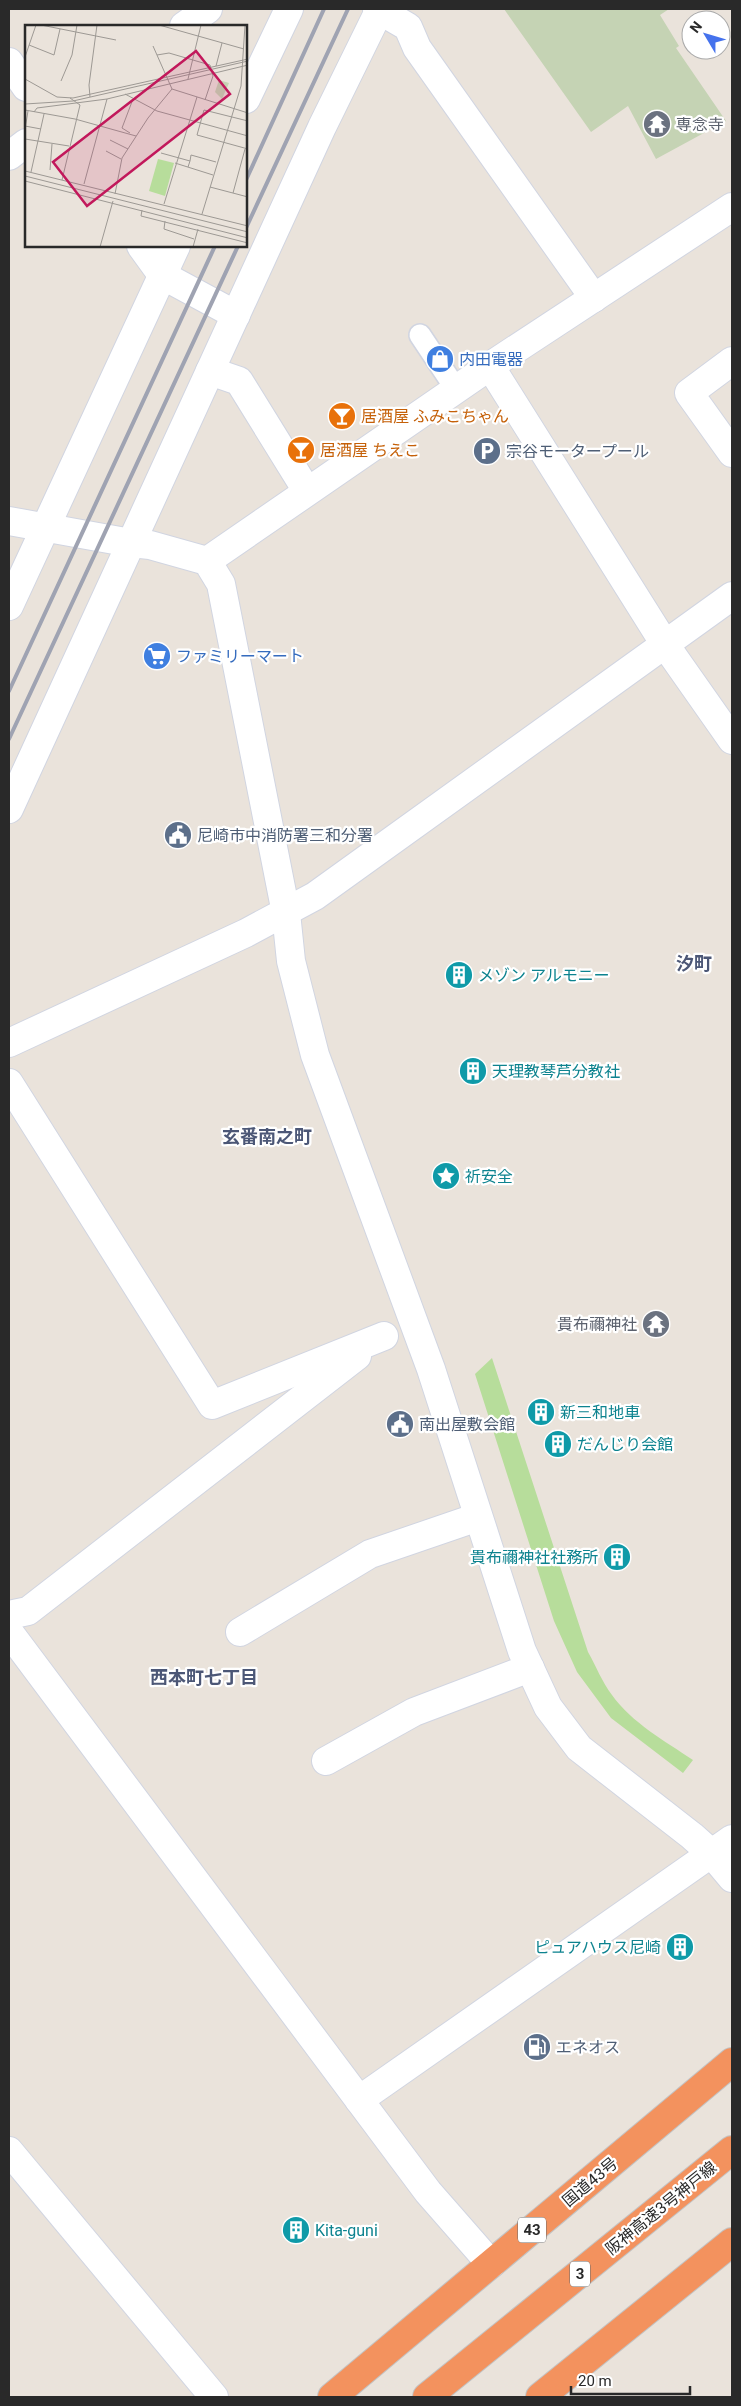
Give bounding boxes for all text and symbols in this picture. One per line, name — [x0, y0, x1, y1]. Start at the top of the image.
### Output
north arrow — [681, 10, 731, 60]
text: N — [686, 18, 705, 36]
inset map — [25, 25, 248, 248]
temple icon: 専念寺 — [642, 109, 672, 139]
place label: 専念寺 — [676, 115, 724, 134]
shop icon: 内田電器 — [425, 344, 455, 374]
place label: 内田電器 — [459, 350, 523, 369]
bar icon: 居酒屋 ふみこちゃん — [327, 401, 357, 431]
place label: 居酒屋 ふみこちゃん — [361, 407, 509, 426]
bar icon: 居酒屋 ちえこ — [286, 435, 316, 465]
parking icon: 宗谷モータープール — [472, 436, 502, 466]
place label: 居酒屋 ちえこ — [320, 441, 420, 460]
place label: 宗谷モータープール — [506, 442, 649, 461]
supermarket icon: ファミリーマート — [142, 641, 172, 671]
place label: ファミリーマート — [176, 647, 304, 666]
public building icon: 尼崎市中消防署三和分署 — [163, 820, 193, 850]
place label: 尼崎市中消防署三和分署 — [197, 826, 373, 845]
district label: 汐町 — [676, 953, 712, 974]
building icon: メゾン アルモニー — [444, 960, 474, 990]
place label: メゾン アルモニー — [478, 966, 610, 985]
building icon: 天理教琴芦分教社 — [458, 1056, 488, 1086]
place label: 天理教琴芦分教社 — [492, 1062, 620, 1081]
district label: 玄番南之町 — [222, 1126, 312, 1147]
place icon: 祈安全 — [431, 1161, 461, 1191]
place label: 祈安全 — [465, 1167, 513, 1186]
temple icon: 貴布禰神社 — [641, 1309, 671, 1339]
place label: 貴布禰神社 — [557, 1315, 637, 1334]
building icon: 新三和地車 — [526, 1397, 556, 1427]
place label: 新三和地車 — [560, 1403, 640, 1422]
public building icon: 南出屋敷会館 — [385, 1409, 415, 1439]
place label: 南出屋敷会館 — [419, 1415, 515, 1434]
building icon: だんじり会館 — [543, 1429, 573, 1459]
place label: だんじり会館 — [577, 1435, 673, 1454]
building icon: 貴布禰神社社務所 — [602, 1542, 632, 1572]
place label: 貴布禰神社社務所 — [470, 1548, 598, 1567]
district label: 西本町七丁目 — [150, 1667, 258, 1688]
building icon: ピュアハウス尼崎 — [665, 1932, 695, 1962]
place label: ピュアハウス尼崎 — [534, 1938, 661, 1957]
fuel station icon: エネオス — [522, 2032, 552, 2062]
place label: エネオス — [556, 2038, 620, 2057]
street label: 国道43号 — [559, 2154, 621, 2210]
street label: 阪神高速3号神戸線 — [602, 2158, 720, 2258]
building icon: Kita-guni — [281, 2215, 311, 2245]
road number: 43 — [518, 2218, 546, 2242]
place label: Kita-guni — [315, 2221, 378, 2240]
road number: 3 — [570, 2262, 590, 2286]
scale bar — [571, 2364, 690, 2396]
text: 20 m — [578, 2372, 612, 2390]

